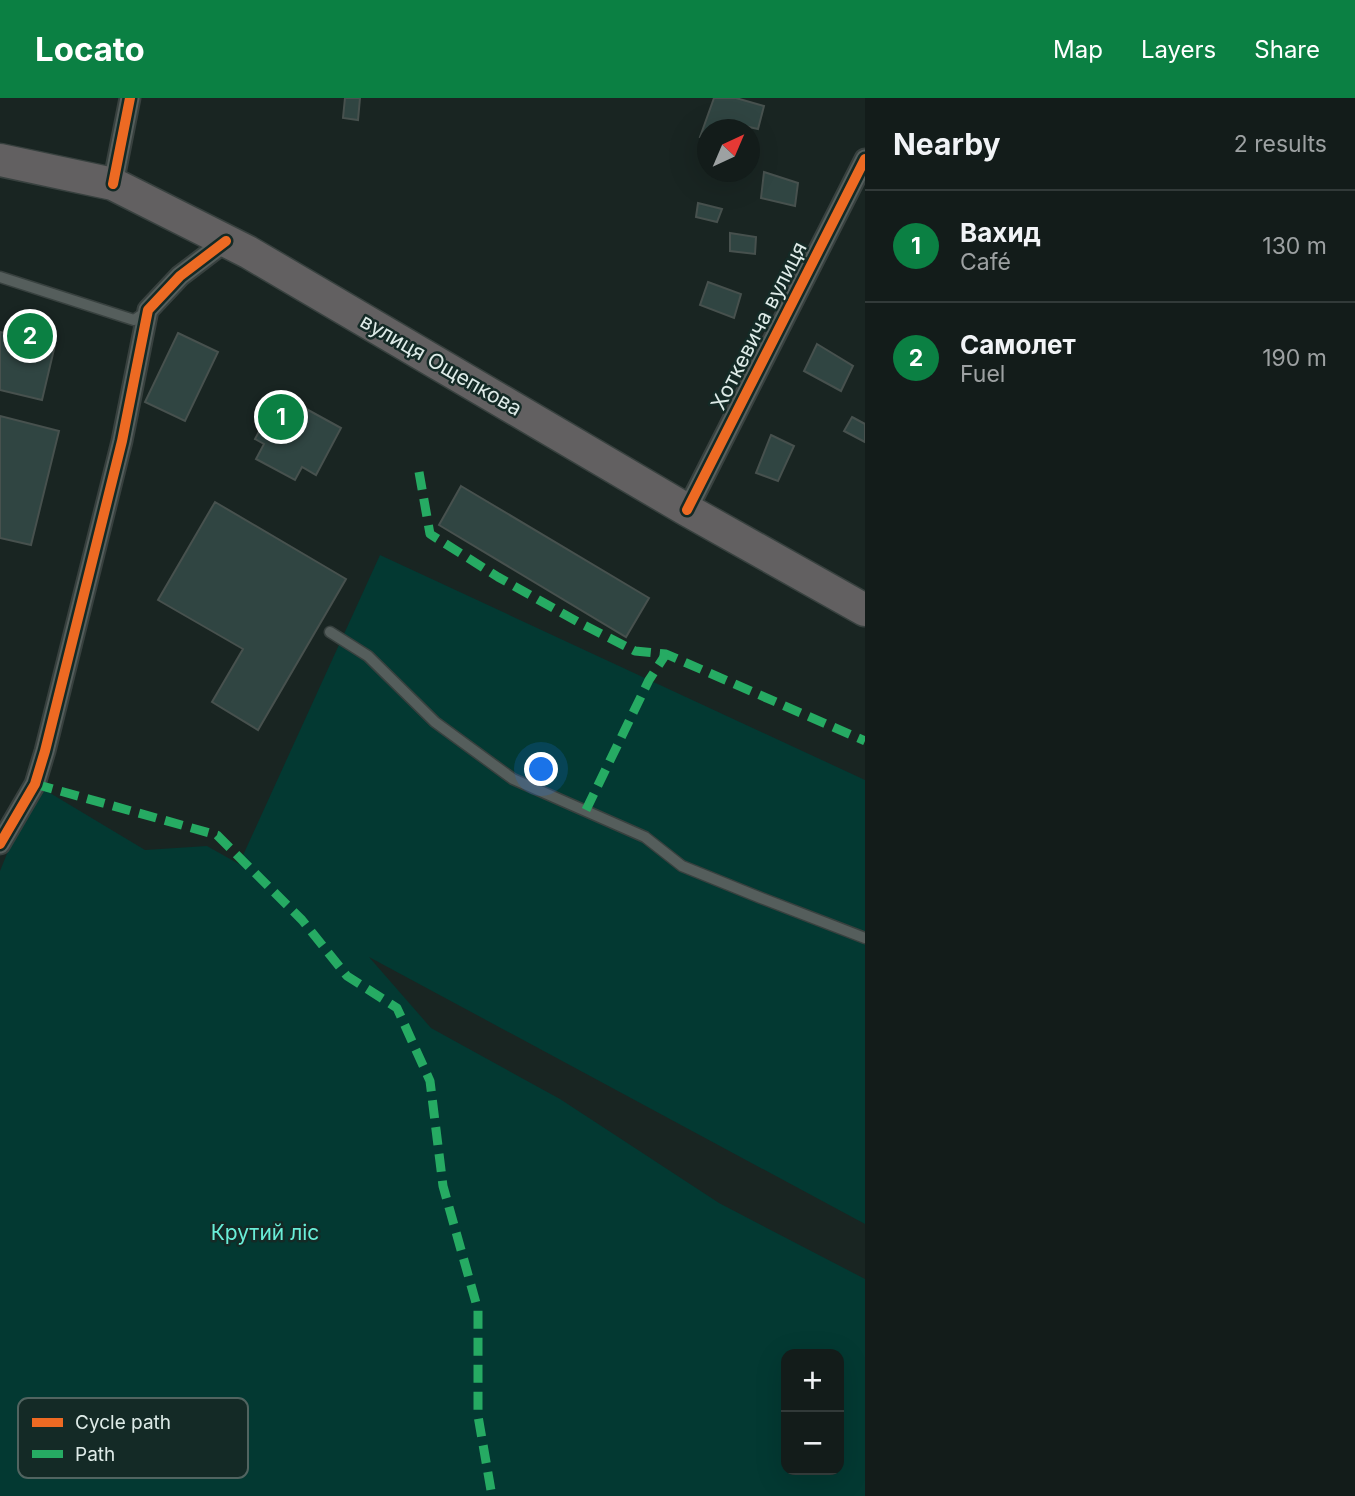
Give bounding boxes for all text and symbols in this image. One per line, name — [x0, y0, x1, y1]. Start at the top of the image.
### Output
text: Locato — [35, 29, 145, 69]
text: Map — [1053, 35, 1103, 64]
text: Layers — [1141, 35, 1216, 64]
text: Share — [1254, 35, 1320, 64]
north arrow — [697, 119, 760, 182]
text: Nearby — [893, 126, 1001, 162]
text: 2 results — [1234, 130, 1327, 158]
text: Вахид — [960, 217, 1041, 248]
text: 1 — [911, 232, 921, 260]
text: 130 m — [1262, 232, 1327, 260]
street label: Хоткевича вулиця — [705, 238, 812, 414]
text: Café — [960, 248, 1011, 276]
street label: вулиця Ощепкова — [356, 308, 527, 421]
pin: 2 — [7, 310, 53, 362]
text: Самолет — [960, 329, 1076, 360]
text: 2 — [909, 344, 923, 372]
text: 190 m — [1262, 344, 1327, 372]
text: Fuel — [960, 360, 1005, 388]
pin: 1 — [258, 391, 304, 443]
your location — [524, 752, 558, 786]
park label: Крутий ліс — [211, 1220, 319, 1245]
map controls — [781, 1349, 844, 1475]
button: + — [781, 1349, 844, 1412]
legend — [18, 1398, 248, 1478]
text: Cycle path — [75, 1411, 171, 1434]
button: − — [781, 1412, 844, 1475]
text: Path — [75, 1443, 115, 1466]

